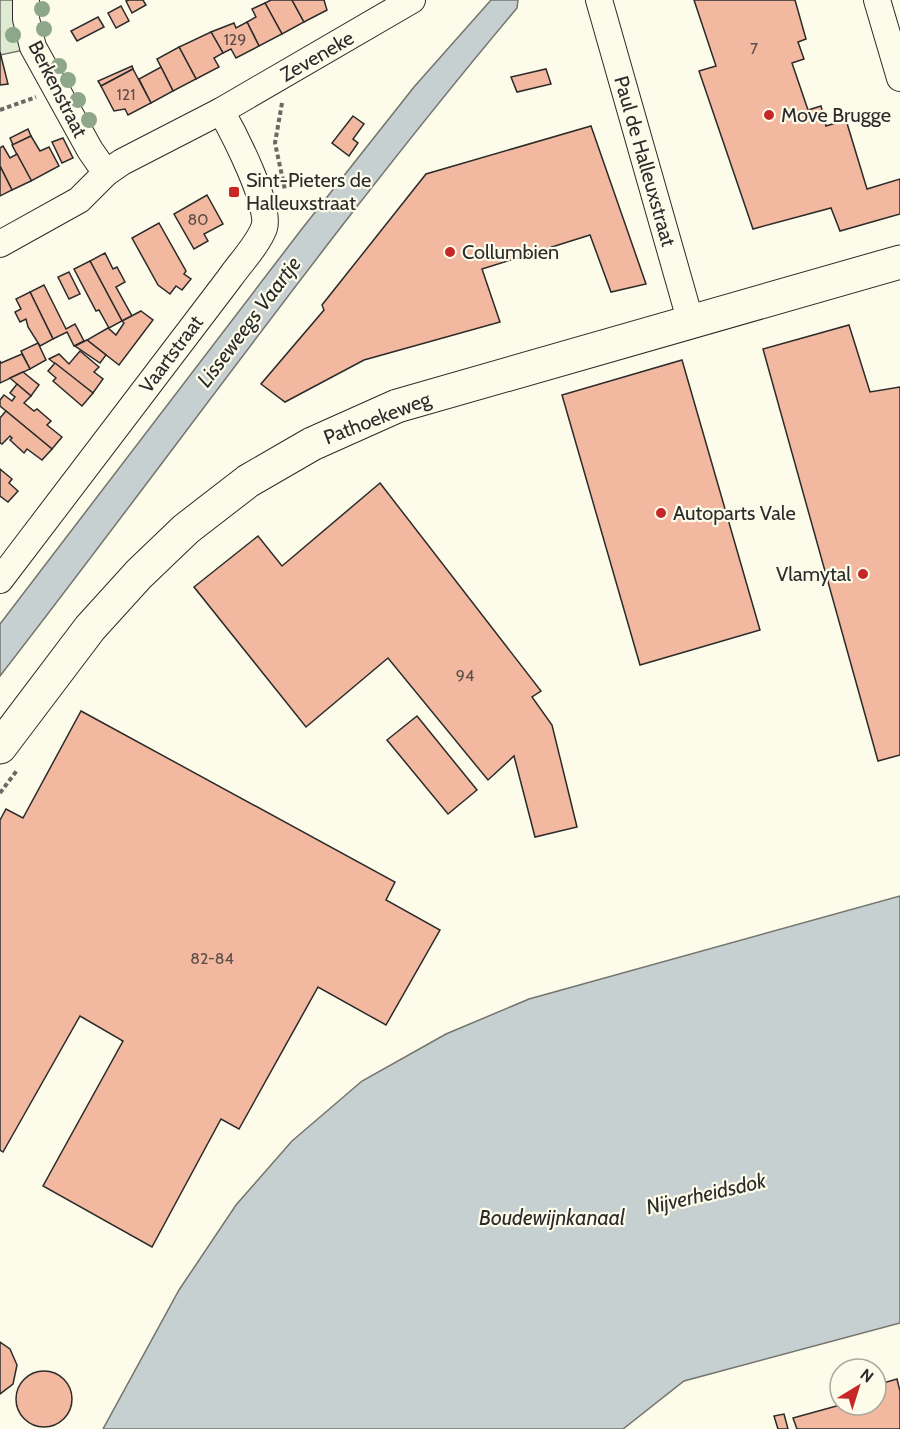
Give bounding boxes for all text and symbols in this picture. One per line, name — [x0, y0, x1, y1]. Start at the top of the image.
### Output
street label: Zeveneke — [276, 25, 358, 87]
house number: 129 — [224, 30, 246, 49]
street label: Berkenstraat — [23, 37, 93, 142]
house number: 7 — [750, 39, 758, 58]
street label: Paul de Halleuxstraat — [609, 73, 681, 249]
house number: 121 — [117, 85, 135, 104]
place label: Move Brugge — [781, 103, 891, 127]
marker: Move Brugge — [762, 108, 776, 122]
place label: Sint-Pieters de Halleuxstraat — [246, 168, 371, 215]
marker: Sint-Pieters de Halleuxstraat — [227, 185, 241, 199]
house number: 80 — [188, 210, 208, 229]
place label: Collumbien — [462, 240, 559, 264]
marker: Collumbien — [443, 245, 457, 259]
water label: Lisseweegs Vaartje — [191, 251, 307, 392]
street label: Vaartstraat — [134, 310, 208, 397]
street label: Pathoekeweg — [320, 386, 435, 449]
place label: Autoparts Vale — [673, 501, 796, 525]
marker: Autoparts Vale — [654, 506, 668, 520]
place label: Vlamytal — [776, 562, 851, 586]
marker: Vlamytal — [856, 567, 870, 581]
house number: 94 — [456, 666, 474, 685]
house number: 82-84 — [190, 949, 234, 968]
water label: Nijverheidsdok — [644, 1167, 769, 1220]
water label: Boudewijnkanaal — [479, 1205, 625, 1231]
north arrow — [828, 1357, 888, 1417]
text: N — [857, 1365, 877, 1387]

